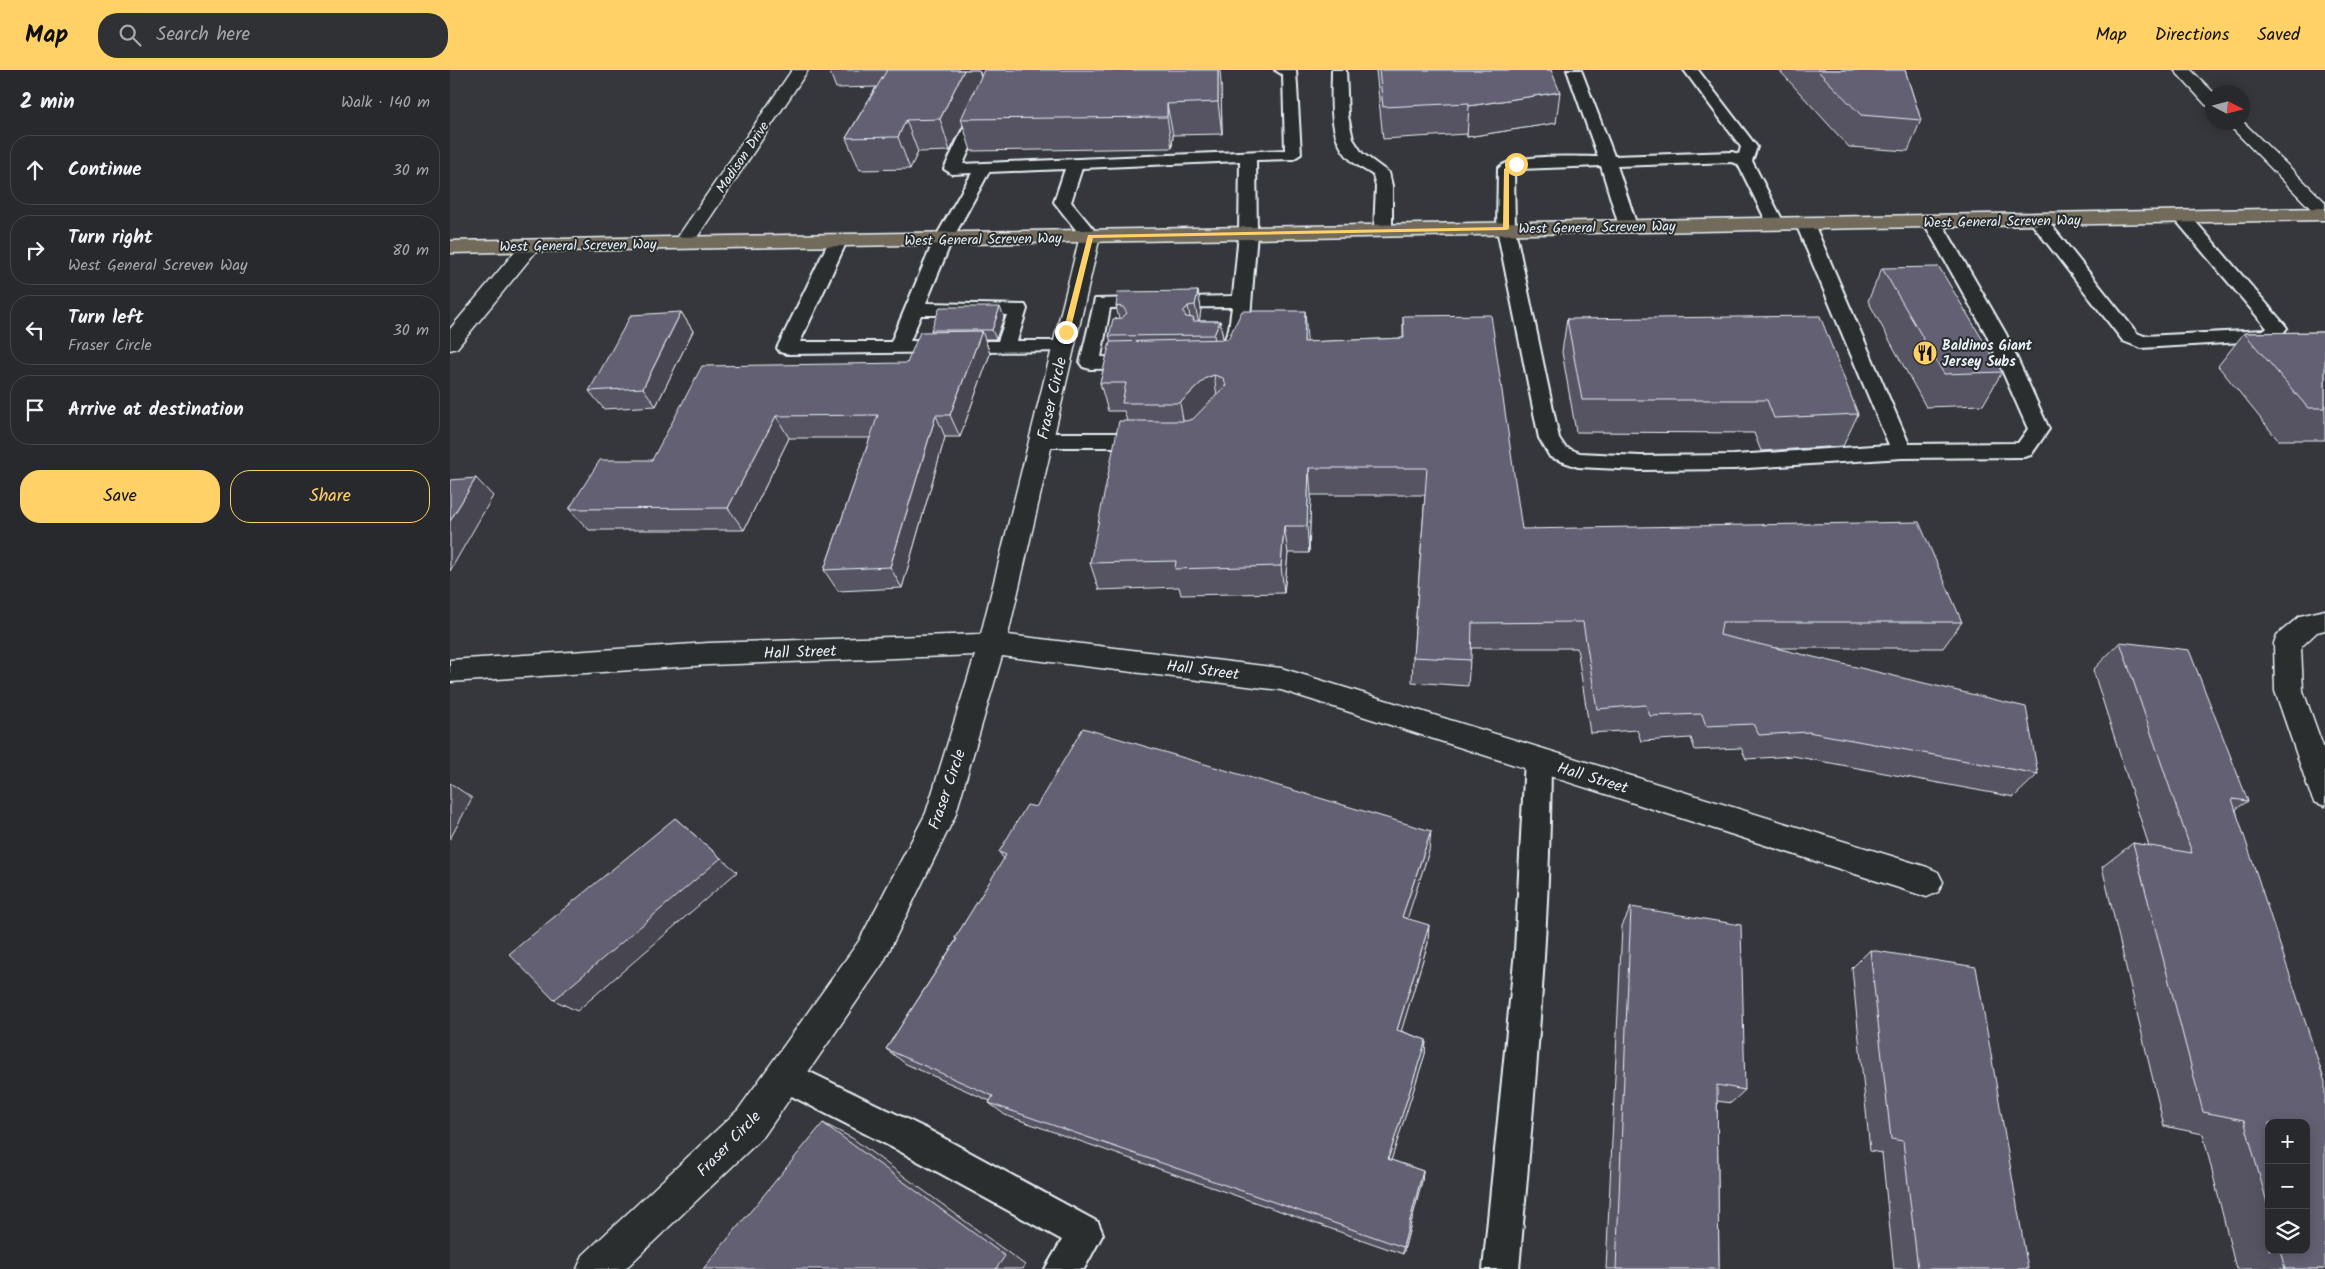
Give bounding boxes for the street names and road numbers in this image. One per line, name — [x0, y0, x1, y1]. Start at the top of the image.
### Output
street label: Madison Drive — [711, 117, 775, 198]
street label: West General Screven Way — [1923, 210, 2081, 234]
street label: West General Screven Way — [1518, 216, 1676, 240]
street label: West General Screven Way — [904, 228, 1062, 252]
street label: West General Screven Way — [499, 234, 657, 258]
street label: Fraser Circle — [1031, 355, 1074, 442]
street label: Hall Street — [763, 639, 838, 666]
street label: Hall Street — [1165, 654, 1241, 687]
street label: Fraser Circle — [922, 746, 973, 833]
street label: Hall Street — [1554, 756, 1632, 801]
street label: Fraser Circle — [691, 1105, 767, 1183]

